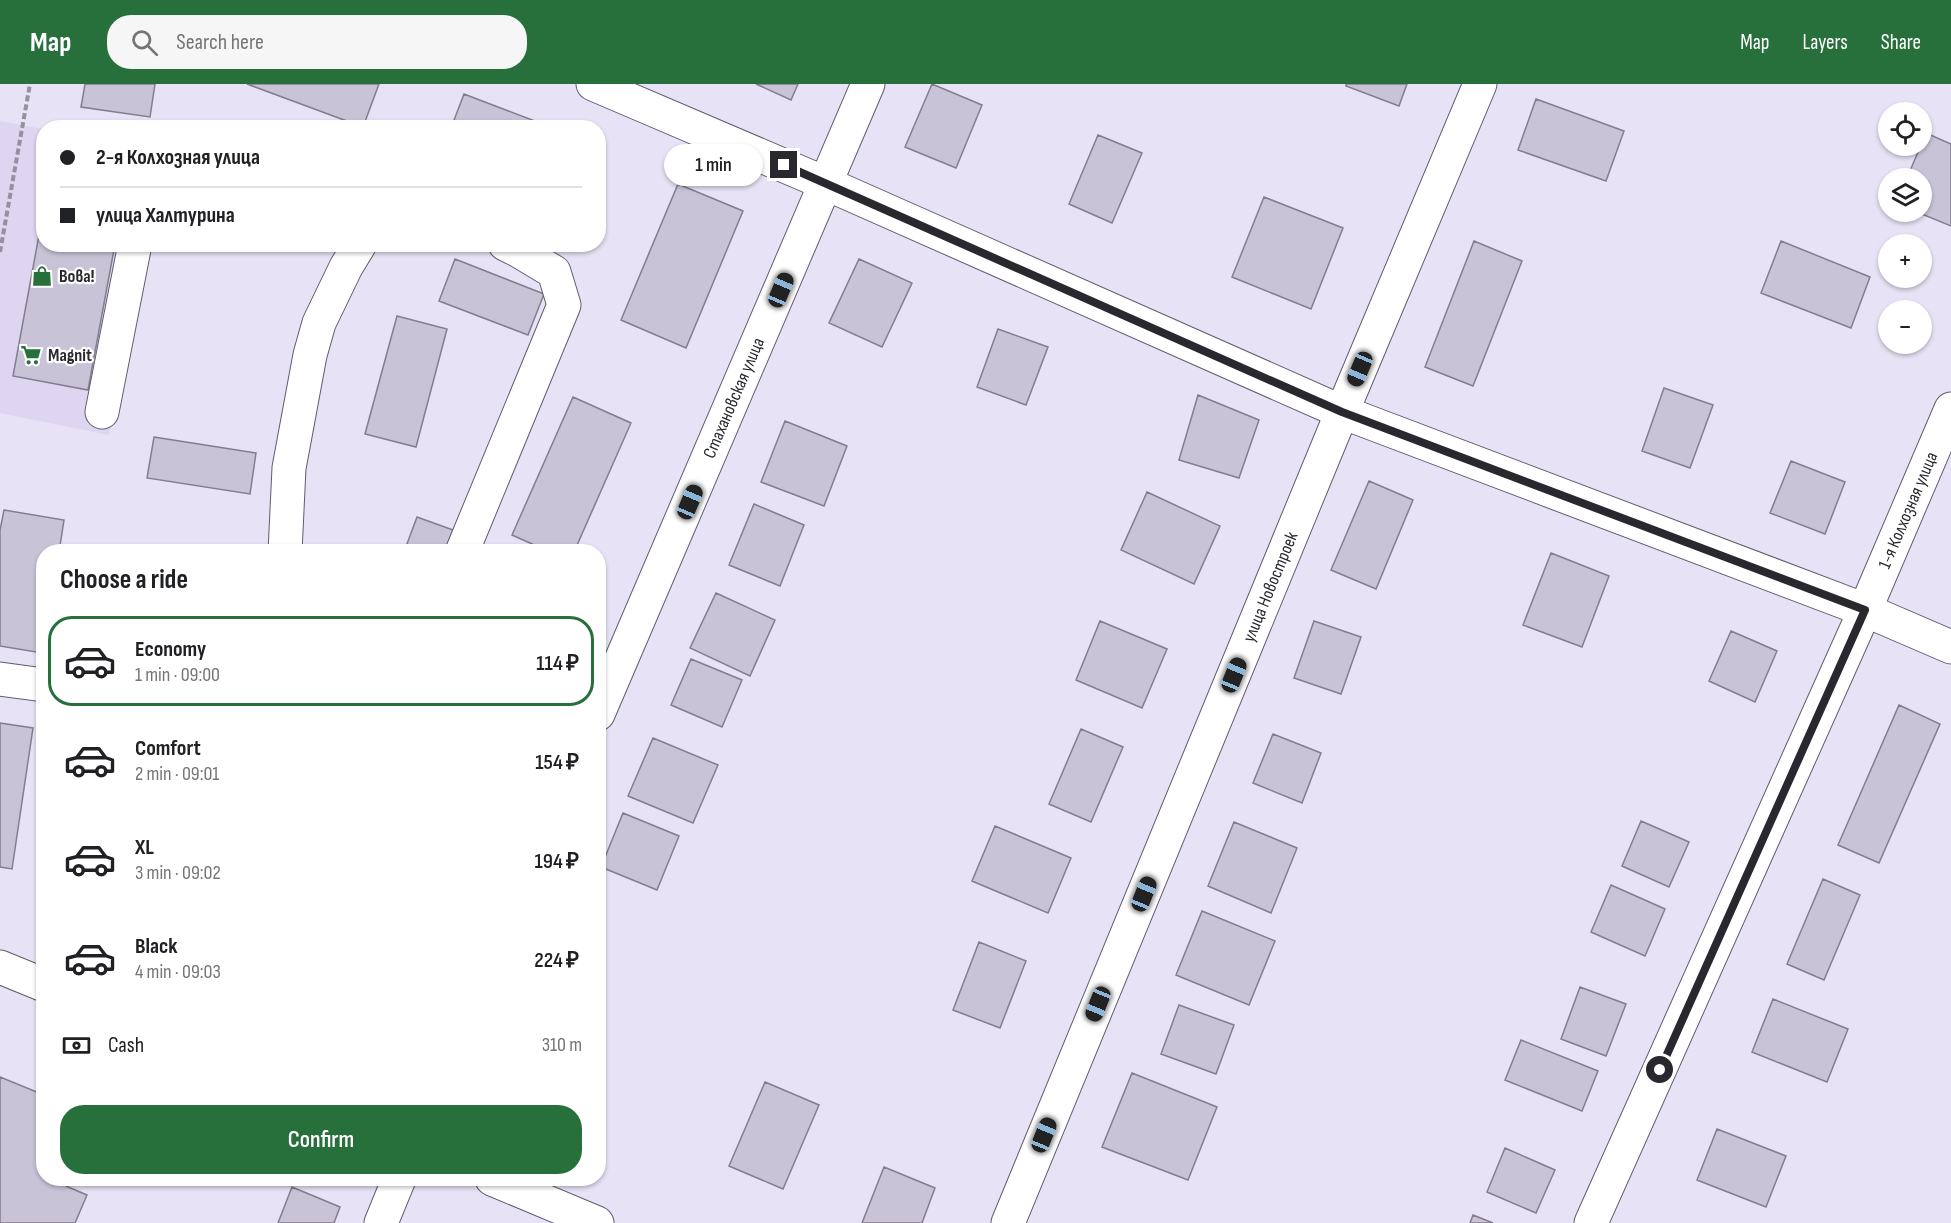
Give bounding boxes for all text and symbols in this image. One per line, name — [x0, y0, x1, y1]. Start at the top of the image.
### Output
search box — [107, 15, 527, 69]
text: Map — [30, 26, 71, 59]
icon: search — [128, 26, 161, 59]
text: Search here — [176, 29, 264, 56]
text: Map — [1740, 30, 1769, 55]
text: Layers — [1802, 30, 1848, 55]
text: Share — [1881, 30, 1921, 55]
map controls — [1878, 102, 1932, 354]
button: locate — [1878, 102, 1932, 156]
text: 2-я Колхозная улица — [96, 144, 260, 171]
callout: 1 min — [664, 144, 763, 186]
route end — [770, 151, 797, 178]
text: 1 min — [695, 153, 732, 177]
button: layers — [1878, 168, 1932, 222]
text: улица Халтурина — [96, 202, 235, 229]
button: + — [1878, 234, 1932, 288]
shop icon: Вова! — [30, 264, 54, 288]
place label: Вова! — [59, 266, 95, 287]
car — [766, 270, 796, 310]
button: − — [1878, 300, 1932, 354]
street label: Стахановская улица — [699, 334, 769, 462]
supermarket icon: Magnit — [19, 343, 43, 367]
place label: Magnit — [48, 345, 92, 366]
car — [1345, 349, 1375, 389]
street label: 1-я Колхозная улица — [1874, 449, 1942, 572]
car — [675, 482, 705, 522]
street label: улица Новостроек — [1238, 529, 1303, 645]
text: Choose a ride — [60, 564, 188, 596]
icon: car — [63, 634, 117, 688]
text: Economy — [135, 636, 206, 663]
text: 114 ₽ — [536, 650, 579, 677]
car — [1219, 655, 1249, 695]
text: 1 min · 09:00 — [135, 663, 220, 687]
icon: car — [63, 733, 117, 787]
text: Comfort — [135, 735, 201, 762]
text: 154 ₽ — [535, 749, 579, 776]
text: 2 min · 09:01 — [135, 762, 219, 786]
icon: car — [63, 832, 117, 886]
text: XL — [135, 834, 154, 861]
text: 194 ₽ — [535, 848, 579, 875]
text: 3 min · 09:02 — [135, 861, 221, 885]
car — [1129, 874, 1159, 914]
icon: car — [63, 931, 117, 985]
text: Black — [135, 933, 177, 960]
text: 224 ₽ — [534, 947, 579, 974]
text: 4 min · 09:03 — [135, 960, 221, 984]
car — [1083, 984, 1113, 1024]
icon: cash — [60, 1029, 93, 1062]
text: Cash — [108, 1032, 144, 1059]
text: 310 m — [542, 1033, 582, 1057]
route start — [1646, 1056, 1673, 1083]
button: Confirm — [60, 1105, 582, 1174]
car — [1029, 1115, 1059, 1155]

